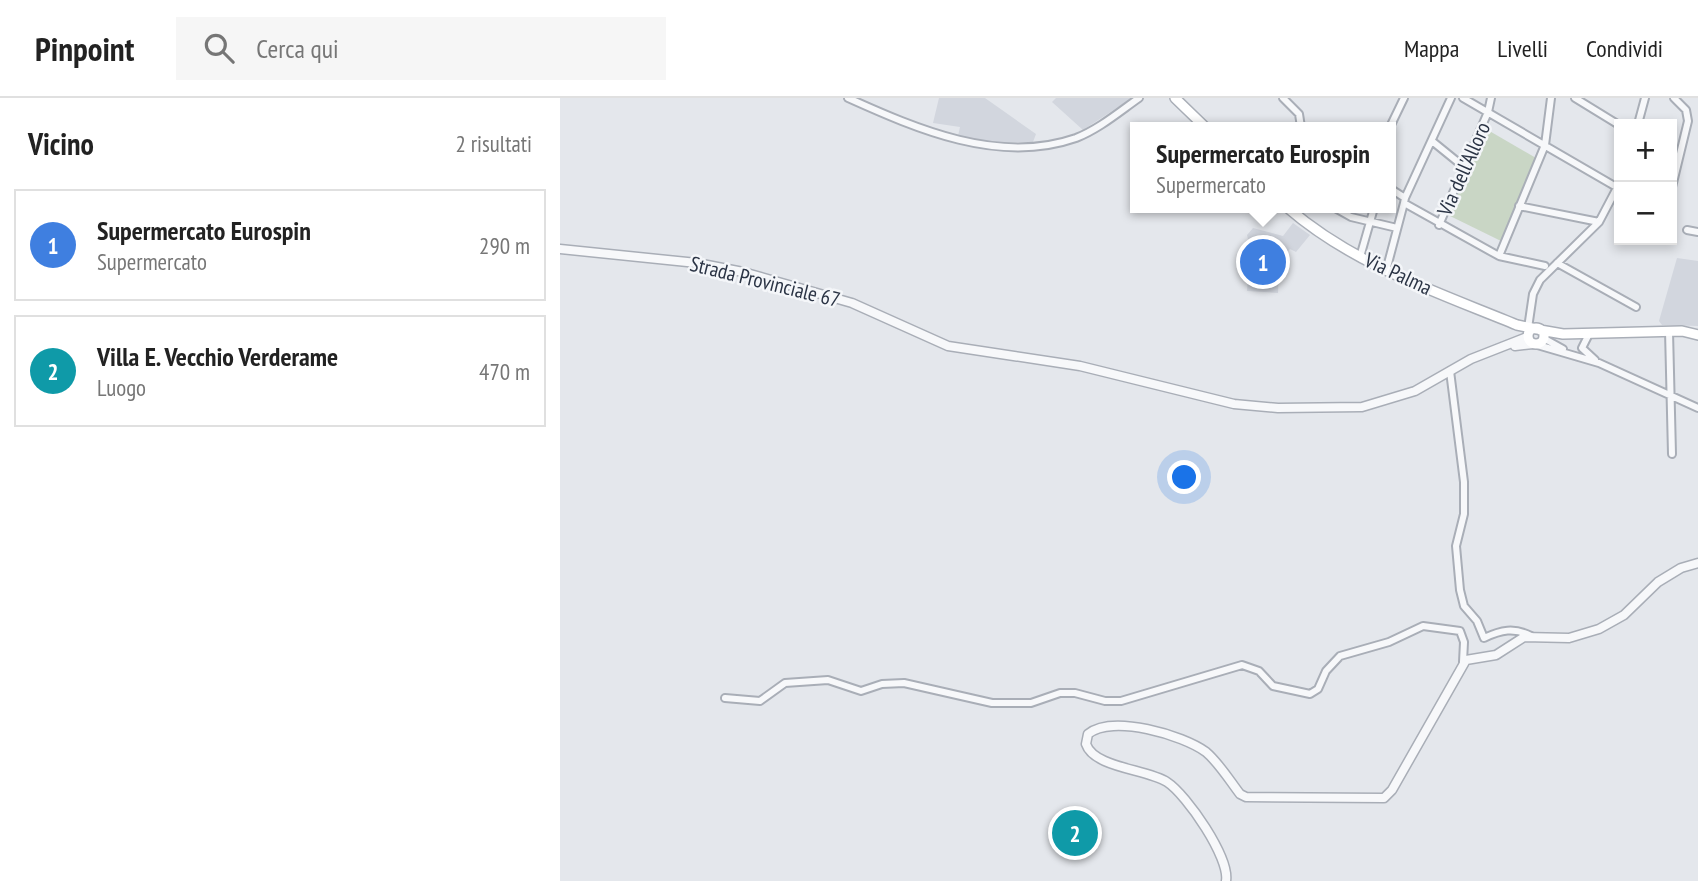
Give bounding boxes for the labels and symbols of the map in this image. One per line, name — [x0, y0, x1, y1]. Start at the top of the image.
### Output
street label: Via dell'Alloro — [1430, 118, 1496, 221]
pin: 1 — [1240, 236, 1286, 288]
street label: Via Palma — [1359, 246, 1436, 301]
street label: Strada Provinciale 67 — [687, 250, 843, 313]
your location — [1167, 460, 1201, 494]
pin: 2 — [1052, 807, 1098, 859]

